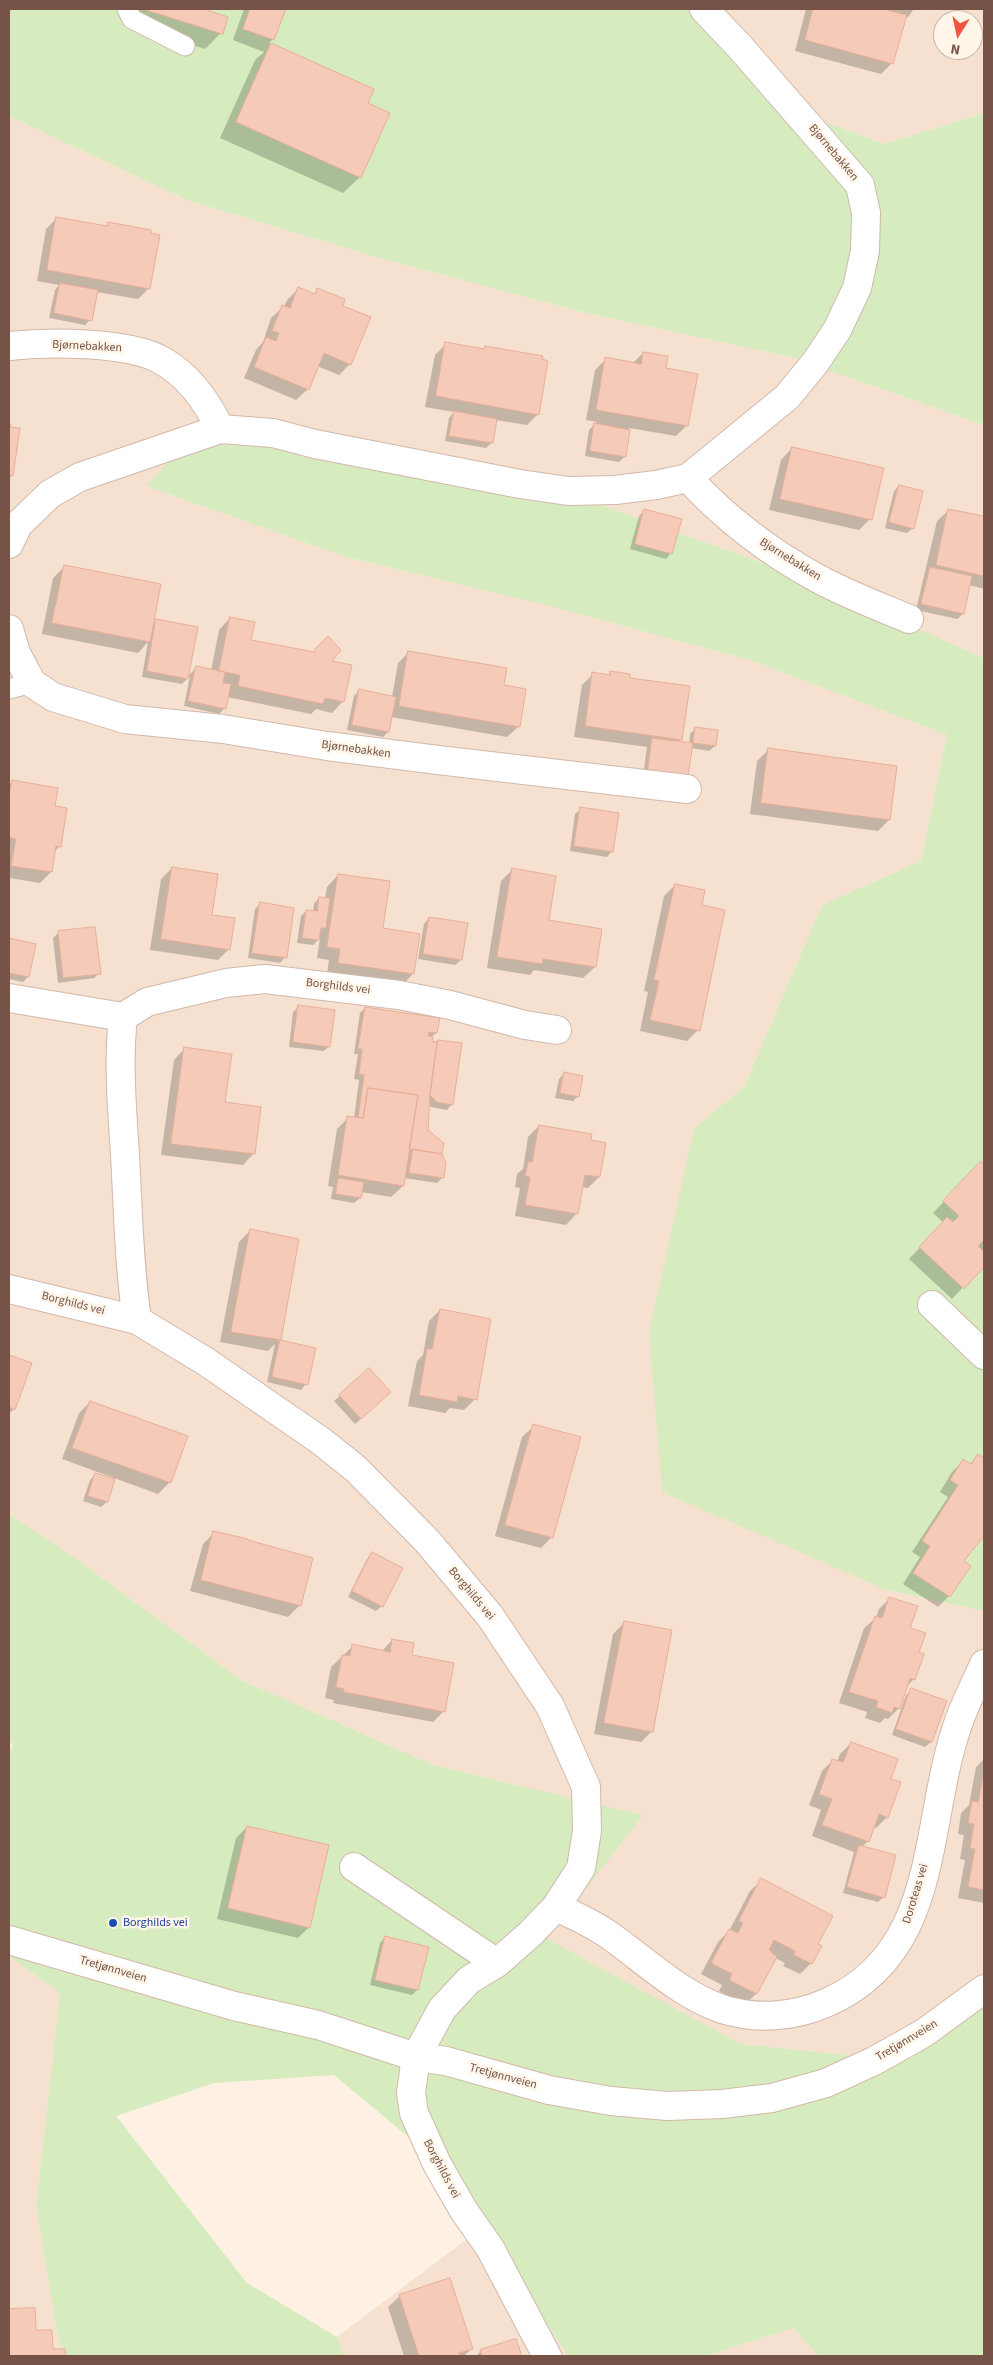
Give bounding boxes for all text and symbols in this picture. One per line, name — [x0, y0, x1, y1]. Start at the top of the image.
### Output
north arrow — [933, 10, 983, 60]
text: N — [949, 38, 962, 59]
street label: Bjørnebakken — [805, 122, 861, 184]
street label: Bjørnebakken — [52, 338, 122, 356]
street label: Bjørnebakken — [757, 535, 823, 585]
street label: Bjørnebakken — [320, 738, 392, 762]
street label: Borghilds vei — [305, 976, 371, 998]
street label: Borghilds vei — [40, 1289, 106, 1319]
street label: Borghilds vei — [445, 1565, 497, 1623]
street label: Doroteas vei — [900, 1862, 932, 1926]
place label: Borghilds vei — [123, 1916, 188, 1930]
marker: Borghilds vei — [107, 1917, 119, 1929]
street label: Tretjønnveien — [78, 1954, 148, 1986]
street label: Tretjønnveien — [874, 2017, 940, 2065]
street label: Tretjønnveien — [468, 2061, 538, 2093]
street label: Borghilds vei — [419, 2137, 463, 2201]

